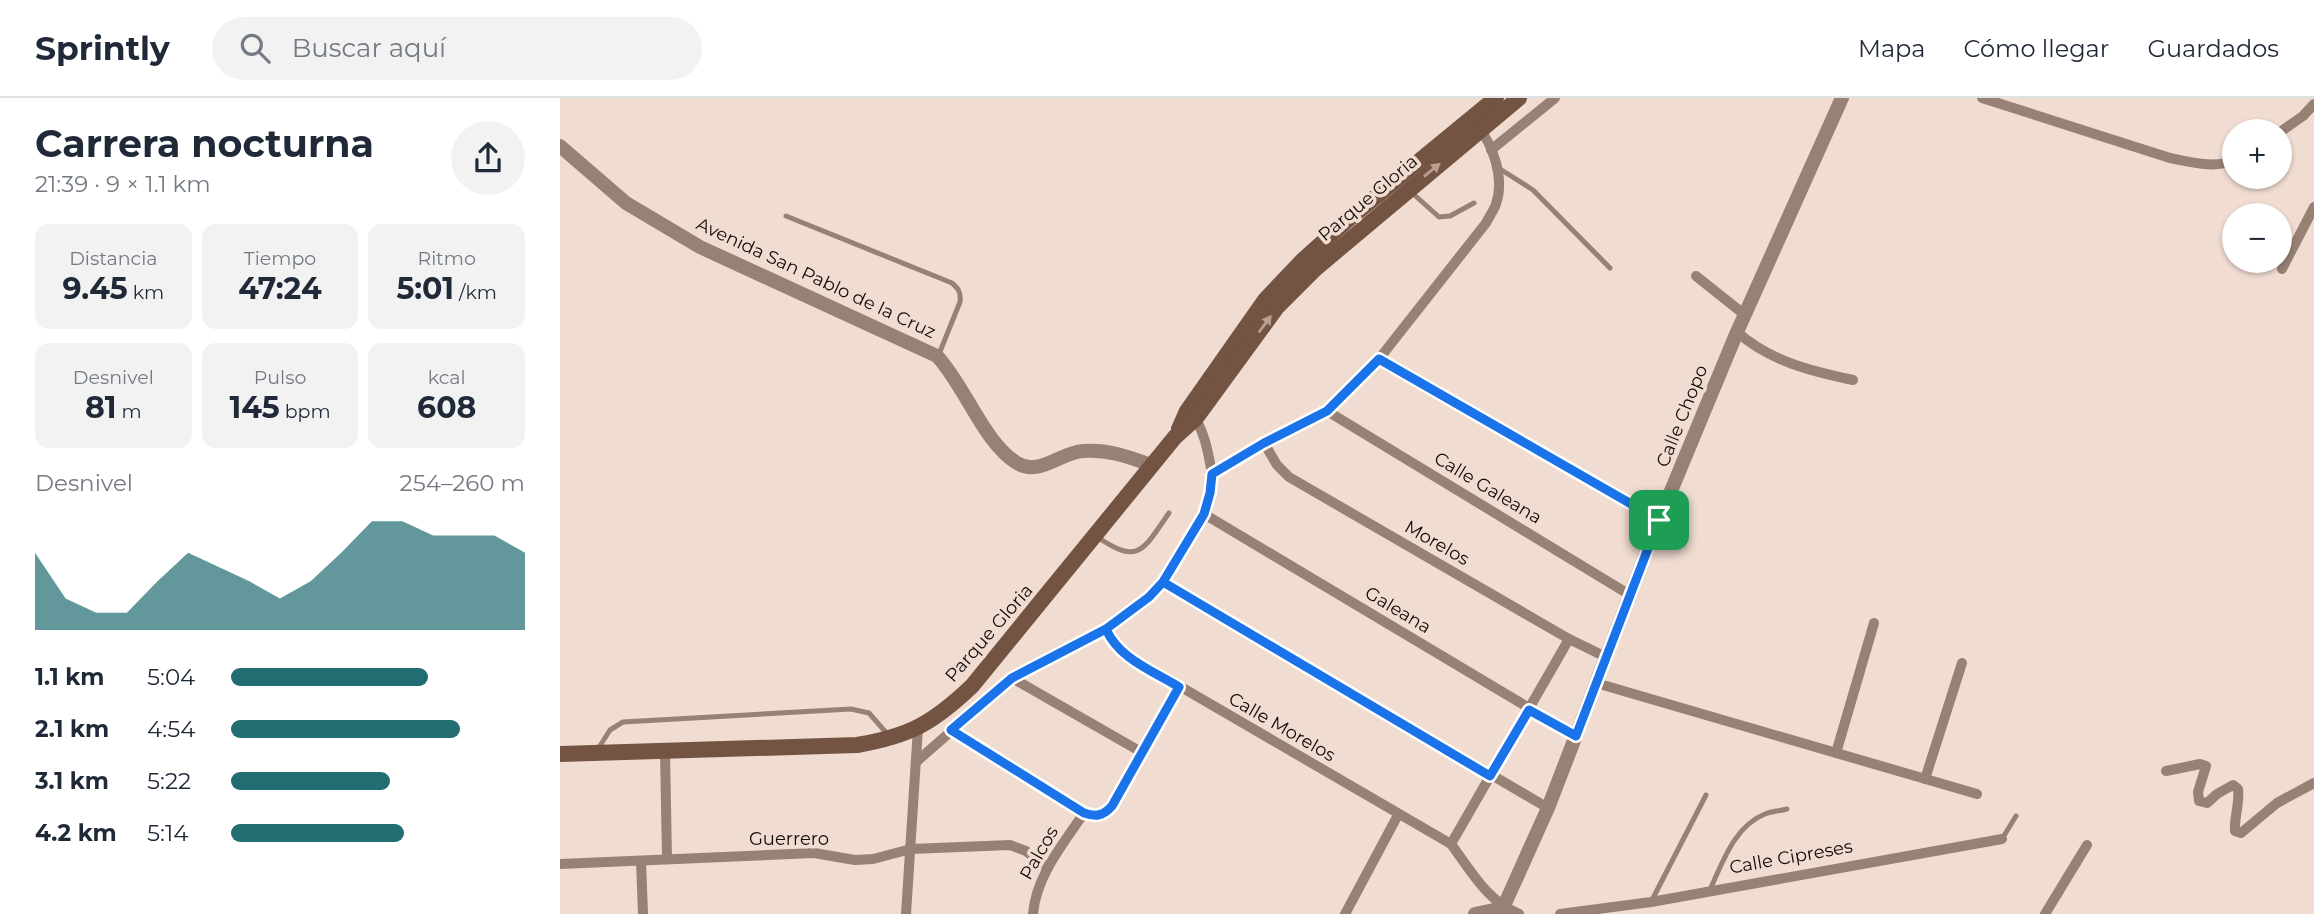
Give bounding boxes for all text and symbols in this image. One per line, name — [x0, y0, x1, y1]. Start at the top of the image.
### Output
search box — [212, 17, 702, 80]
text: Sprintly — [35, 28, 170, 68]
icon: search — [236, 29, 274, 67]
text: Buscar aquí — [292, 32, 446, 64]
text: Mapa — [1858, 34, 1925, 63]
text: Cómo llegar — [1963, 34, 2109, 63]
text: Guardados — [2147, 34, 2279, 63]
map controls — [2222, 119, 2292, 273]
button: + — [2222, 119, 2292, 189]
text: Carrera nocturna — [35, 120, 374, 167]
button: share — [451, 121, 525, 195]
street label: Parque Gloria — [1314, 150, 1422, 246]
one-way arrow — [1422, 162, 1440, 177]
text: 21:39 · 9 × 1.1 km — [35, 170, 211, 198]
button: − — [2222, 203, 2292, 273]
street label: Avenida San Pablo de la Cruz — [693, 213, 939, 343]
text: Distancia — [69, 247, 158, 270]
text: Tiempo — [244, 247, 316, 270]
text: Ritmo — [417, 247, 476, 270]
text: 9.45 — [63, 270, 128, 307]
text: 47:24 — [238, 270, 322, 307]
text: 5:01 — [396, 270, 454, 307]
text: km — [128, 281, 164, 304]
text: /km — [454, 281, 497, 304]
one-way arrow — [1258, 315, 1272, 333]
street label: Calle Chopo — [1652, 362, 1712, 470]
text: Desnivel — [73, 366, 154, 389]
text: Pulso — [254, 366, 306, 389]
text: kcal — [428, 366, 466, 389]
text: 81 — [85, 389, 117, 426]
text: 145 — [229, 389, 280, 426]
text: 608 — [417, 389, 476, 426]
text: m — [117, 400, 142, 423]
text: bpm — [280, 400, 331, 423]
street label: Calle Galeana — [1430, 447, 1546, 529]
text: Desnivel — [35, 469, 133, 497]
text: 254–260 m — [400, 469, 525, 497]
pin — [1629, 490, 1689, 550]
icon: arrive — [1640, 501, 1678, 539]
street label: Morelos — [1401, 516, 1474, 570]
street label: Parque Gloria — [940, 579, 1038, 687]
street label: Galeana — [1361, 582, 1435, 638]
text: 1.1 km — [35, 663, 104, 691]
text: 5:04 — [147, 663, 195, 691]
street label: Calle Morelos — [1225, 688, 1340, 767]
text: 2.1 km — [35, 715, 109, 743]
text: 4:54 — [147, 715, 195, 743]
text: 3.1 km — [35, 767, 109, 795]
text: 5:22 — [147, 767, 191, 795]
text: 4.2 km — [35, 819, 117, 847]
text: 5:14 — [147, 819, 188, 847]
street label: Palcos — [1015, 822, 1063, 884]
street label: Guerrero — [749, 828, 829, 850]
street label: Calle Cipreses — [1728, 835, 1854, 879]

